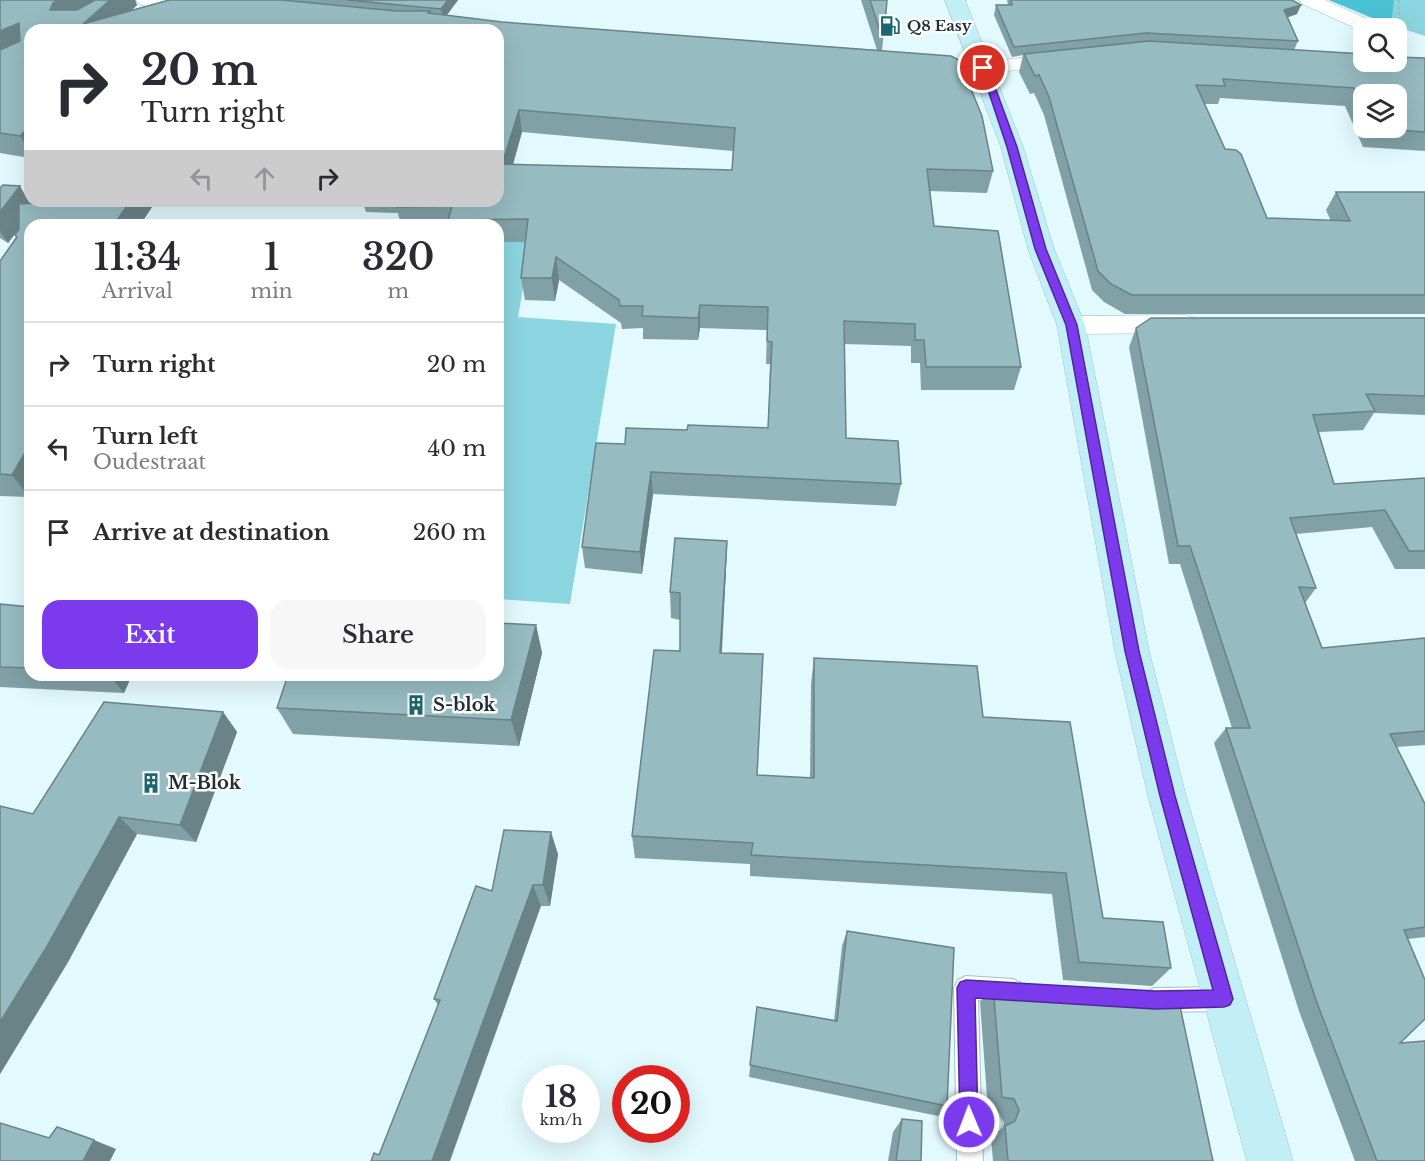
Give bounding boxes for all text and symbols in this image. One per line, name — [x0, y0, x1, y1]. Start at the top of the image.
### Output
fuel station icon: Q8 Easy — [878, 14, 902, 38]
place label: Q8 Easy — [907, 16, 972, 35]
map controls — [1353, 18, 1407, 138]
button: search — [1353, 18, 1407, 72]
pin — [957, 42, 1008, 93]
text: 20 m — [141, 44, 258, 96]
icon: right — [42, 48, 120, 126]
icon: arrive — [966, 51, 999, 84]
button: layers — [1353, 84, 1407, 138]
text: Turn right — [141, 96, 285, 129]
icon: left — [185, 162, 218, 195]
icon: ahead — [248, 162, 281, 195]
icon: right — [311, 162, 344, 195]
text: 11:34 — [93, 235, 181, 280]
text: 1 — [264, 235, 279, 280]
text: 320 — [362, 235, 434, 280]
text: Arrival — [102, 279, 173, 303]
text: min — [251, 279, 293, 303]
text: m — [388, 279, 409, 303]
icon: right — [42, 348, 75, 381]
text: Turn right — [93, 351, 215, 378]
text: 20 m — [427, 351, 486, 378]
text: Turn left — [93, 423, 198, 450]
icon: left — [42, 432, 75, 465]
text: 40 m — [428, 435, 486, 462]
text: Oudestraat — [93, 450, 206, 474]
icon: arrive — [42, 516, 75, 549]
text: Arrive at destination — [93, 519, 330, 546]
text: 260 m — [413, 519, 486, 546]
button: Exit — [42, 600, 258, 669]
button: Share — [270, 600, 486, 669]
building icon: S-blok — [404, 693, 428, 717]
place label: S-blok — [433, 694, 497, 716]
building icon: M-Blok — [139, 771, 163, 795]
place label: M-Blok — [168, 772, 242, 794]
speed limit sign: 20 — [612, 1065, 690, 1143]
text: 18 — [545, 1078, 577, 1115]
position arrow — [937, 1090, 1001, 1154]
text: km/h — [540, 1110, 582, 1129]

